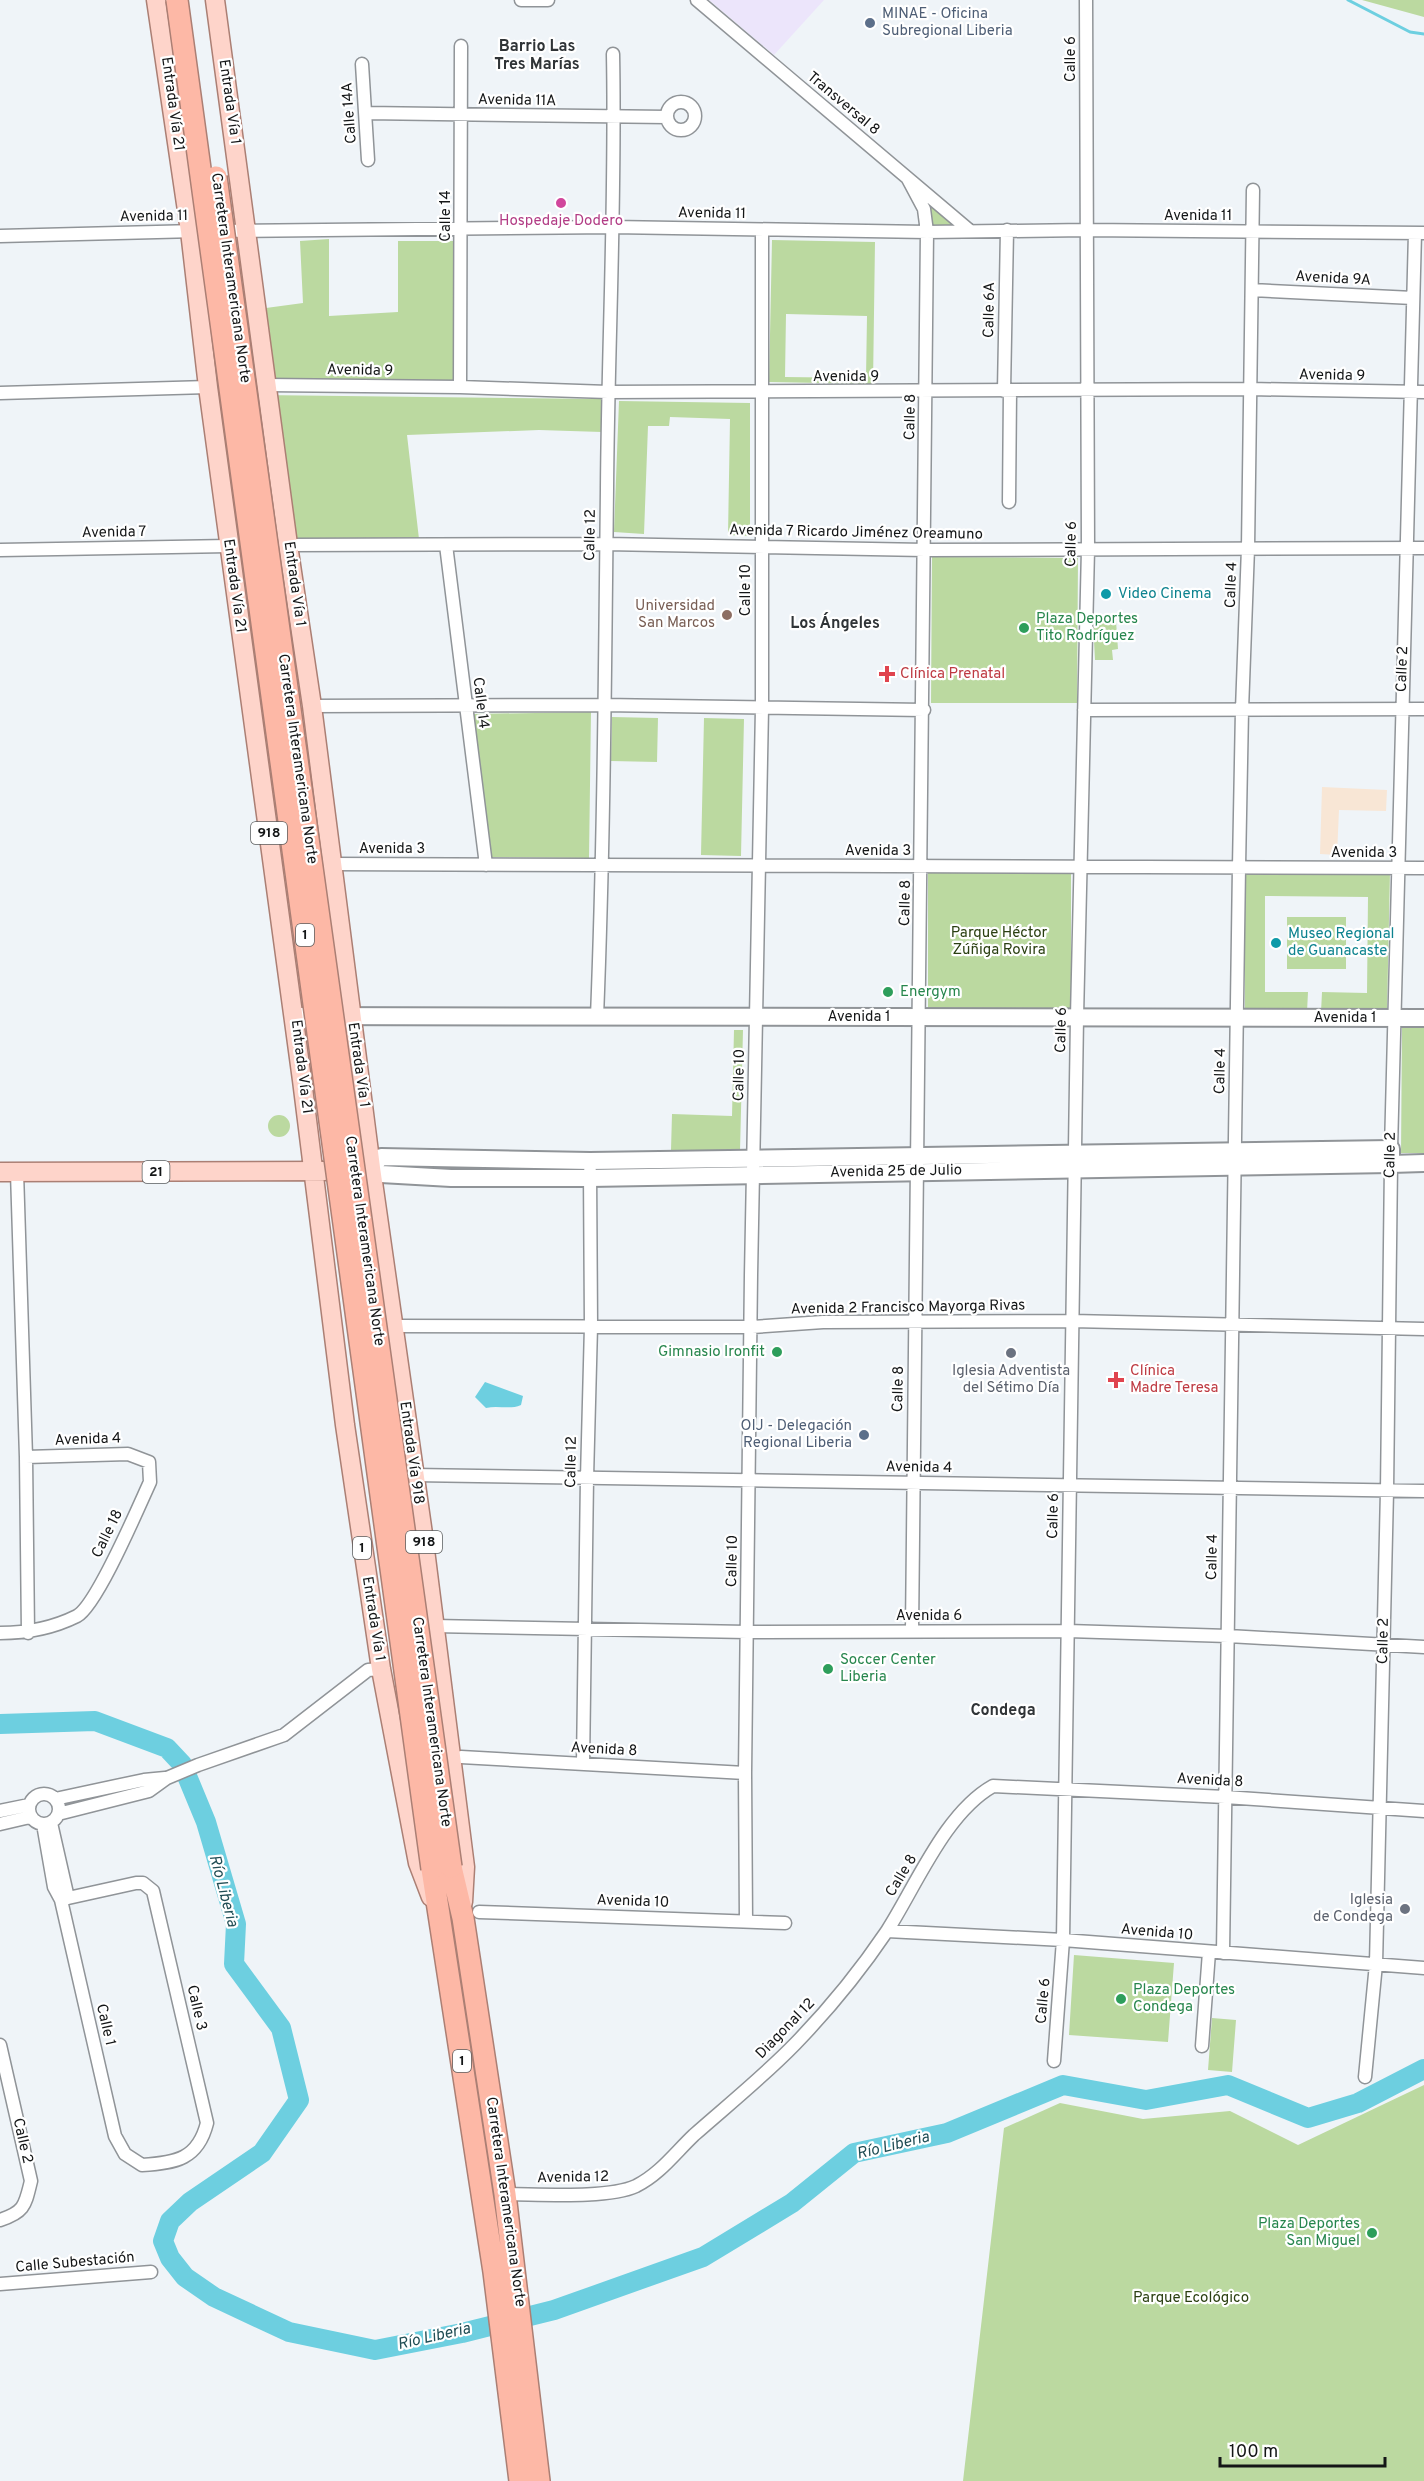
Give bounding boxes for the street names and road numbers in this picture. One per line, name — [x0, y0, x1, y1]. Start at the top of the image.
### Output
street label: Calle 6 — [1062, 36, 1081, 82]
street label: Entrada Vía 21 — [156, 56, 188, 152]
street label: Entrada Vía 1 — [214, 58, 244, 146]
street label: Transversal 8 — [803, 68, 883, 140]
street label: Calle 14A — [338, 82, 362, 144]
street label: Avenida 11A — [478, 91, 556, 111]
street label: Carretera Interamericana Norte — [206, 172, 254, 384]
street label: Calle 14 — [437, 190, 456, 242]
street label: Avenida 11 — [678, 204, 746, 224]
street label: Avenida 11 — [120, 207, 188, 227]
street label: Avenida 11 — [1164, 207, 1232, 226]
street label: Avenida 9A — [1295, 268, 1371, 290]
street label: Calle 6A — [980, 282, 1000, 338]
street label: Avenida 9 — [327, 361, 393, 381]
street label: Avenida 9 — [1299, 366, 1365, 386]
street label: Avenida 9 — [813, 368, 879, 387]
street label: Calle 8 — [901, 394, 921, 440]
street label: Calle 12 — [581, 509, 601, 561]
street label: Avenida 7 Ricardo Jiménez Oreamuno — [729, 521, 983, 545]
street label: Calle 6 — [1062, 521, 1082, 567]
street label: Avenida 7 — [82, 523, 147, 543]
street label: Entrada Vía 21 — [218, 538, 250, 634]
street label: Entrada Vía 1 — [279, 540, 309, 628]
street label: Calle 4 — [1222, 561, 1242, 609]
street label: Calle 10 — [737, 564, 756, 616]
street label: Calle 2 — [1393, 646, 1413, 692]
street label: Carretera Interamericana Norte — [273, 653, 321, 865]
street label: Calle 14 — [467, 676, 493, 730]
road number: 918 — [251, 822, 287, 844]
street label: Avenida 3 — [359, 840, 425, 859]
street label: Avenida 3 — [845, 842, 911, 861]
street label: Avenida 3 — [1331, 844, 1397, 863]
street label: Calle 8 — [896, 880, 916, 926]
road number: 1 — [296, 924, 314, 946]
street label: Calle 6 — [1052, 1007, 1072, 1053]
street label: Avenida 1 — [828, 1008, 890, 1027]
street label: Avenida 1 — [1314, 1009, 1376, 1028]
street label: Entrada Vía 21 — [286, 1019, 316, 1115]
street label: Entrada Vía 1 — [343, 1021, 373, 1109]
street label: Calle 4 — [1211, 1048, 1231, 1094]
street label: Calle 10 — [730, 1049, 750, 1101]
street label: Calle 2 — [1381, 1132, 1401, 1178]
street label: Carretera Interamericana Norte — [340, 1135, 388, 1347]
road number: 21 — [142, 1161, 170, 1183]
street label: Avenida 25 de Julio — [830, 1161, 962, 1183]
street label: Avenida 2 Francisco Mayorga Rivas — [791, 1296, 1025, 1320]
street label: Calle 8 — [889, 1366, 909, 1412]
street label: Entrada Vía 918 — [394, 1400, 428, 1506]
street label: Avenida 4 — [54, 1429, 122, 1451]
street label: Calle 12 — [562, 1436, 582, 1488]
street label: Avenida 4 — [885, 1458, 953, 1478]
street label: Calle 6 — [1044, 1493, 1064, 1539]
street label: Calle 18 — [88, 1507, 128, 1561]
road number: 918 — [406, 1531, 442, 1553]
street label: Calle 4 — [1203, 1534, 1223, 1580]
street label: Calle 10 — [723, 1535, 743, 1587]
road number: 1 — [353, 1537, 371, 1559]
street label: Entrada Vía 1 — [357, 1575, 389, 1663]
street label: Avenida 6 — [896, 1607, 962, 1626]
street label: Carretera Interamericana Norte — [407, 1616, 455, 1828]
street label: Calle 2 — [1374, 1618, 1394, 1664]
street label: Avenida 8 — [570, 1739, 638, 1761]
street label: Avenida 8 — [1176, 1770, 1244, 1792]
street label: Calle 8 — [882, 1851, 922, 1901]
street label: Avenida 10 — [596, 1891, 670, 1913]
street label: Avenida 10 — [1120, 1920, 1194, 1946]
street label: Calle 6 — [1033, 1977, 1055, 2025]
street label: Calle 3 — [182, 1983, 210, 2033]
street label: Diagonal 12 — [752, 1995, 820, 2063]
street label: Calle 1 — [91, 2002, 119, 2048]
road number: 1 — [453, 2050, 471, 2072]
street label: Carretera Interamericana Norte — [481, 2096, 529, 2308]
street label: Calle 2 — [8, 2116, 36, 2166]
street label: Avenida 12 — [537, 2168, 609, 2188]
street label: Calle Subestación — [15, 2248, 135, 2278]

